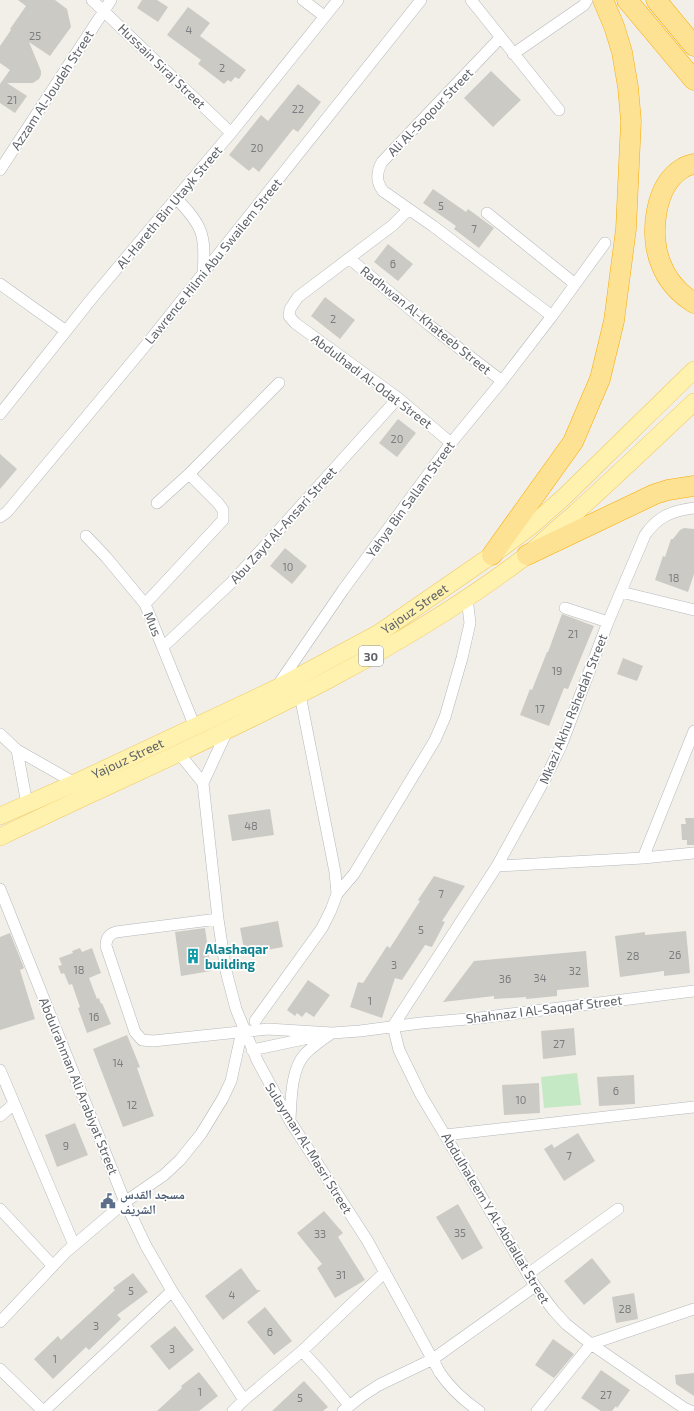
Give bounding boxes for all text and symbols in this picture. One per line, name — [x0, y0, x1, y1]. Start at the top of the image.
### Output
street label: Hussain Siraj Street — [115, 20, 209, 112]
house number: 4 — [186, 23, 193, 36]
street label: Azzam Al-Joudeh Street — [7, 27, 97, 153]
house number: 25 — [29, 29, 41, 42]
house number: 2 — [219, 61, 225, 74]
street label: Ali Al-Soqour Street — [384, 65, 476, 159]
house number: 21 — [7, 93, 17, 106]
house number: 22 — [292, 102, 304, 115]
house number: 20 — [251, 141, 263, 154]
street label: Al-Hareth Bin Utayk Street — [113, 142, 225, 272]
street label: Lawrence Hilmi Abu Swailem Street — [141, 175, 285, 347]
house number: 5 — [438, 199, 444, 212]
house number: 7 — [471, 222, 477, 235]
house number: 6 — [390, 257, 396, 270]
street label: Radhwan Al-Khateeb Street — [357, 262, 495, 378]
house number: 2 — [330, 312, 336, 325]
street label: Abdulhadi Al-Odat Street — [309, 330, 436, 432]
house number: 20 — [391, 432, 403, 445]
street label: Yahya Bin Sallam Street — [362, 438, 458, 560]
street label: Abu Zayd Al-Ansari Street — [226, 463, 340, 587]
house number: 10 — [282, 560, 294, 573]
house number: 18 — [668, 571, 680, 584]
street label: Yajouz Street — [378, 580, 451, 637]
street label: Mus — [141, 609, 165, 639]
house number: 21 — [568, 627, 578, 640]
street label: Mkazi Akhu Rshedah Street — [536, 632, 610, 786]
road number: 30 — [359, 646, 383, 666]
house number: 19 — [552, 664, 562, 677]
house number: 17 — [535, 702, 545, 715]
street label: Yajouz Street — [89, 735, 166, 782]
house number: 48 — [244, 819, 258, 832]
house number: 7 — [438, 887, 444, 900]
house number: 5 — [418, 923, 424, 936]
place label: Alashaqar building — [205, 941, 268, 972]
building icon: Alashaqar building — [184, 947, 202, 965]
house number: 26 — [669, 948, 681, 961]
house number: 28 — [627, 949, 639, 962]
house number: 3 — [391, 958, 397, 971]
house number: 18 — [73, 963, 85, 976]
house number: 32 — [569, 964, 581, 977]
house number: 34 — [534, 971, 547, 984]
house number: 36 — [499, 972, 511, 985]
street label: Shahnaz I Al-Saqqaf Street — [465, 991, 623, 1027]
house number: 1 — [368, 994, 372, 1007]
street label: Abdulrahman Ali Arabiyat Street — [36, 995, 122, 1177]
house number: 16 — [89, 1010, 99, 1023]
house number: 27 — [553, 1037, 565, 1050]
house number: 14 — [112, 1056, 124, 1069]
street label: Sulayman Al-Masri Street — [262, 1080, 356, 1216]
house number: 6 — [613, 1084, 619, 1097]
house number: 10 — [515, 1093, 527, 1106]
house number: 12 — [127, 1098, 137, 1111]
street label: Abdulhaleem Y Al-Abdallat Street — [438, 1130, 554, 1306]
house number: 9 — [63, 1139, 69, 1152]
house number: 7 — [566, 1149, 572, 1162]
place label: مسجد القدس الشريف — [120, 1186, 185, 1217]
public building icon: مسجد القدس الشريف — [99, 1192, 117, 1210]
house number: 35 — [454, 1226, 466, 1239]
house number: 33 — [314, 1227, 326, 1240]
house number: 31 — [336, 1268, 346, 1281]
house number: 5 — [128, 1284, 134, 1297]
house number: 4 — [229, 1288, 236, 1301]
house number: 28 — [619, 1302, 631, 1315]
house number: 3 — [93, 1319, 99, 1332]
house number: 6 — [267, 1325, 273, 1338]
house number: 3 — [169, 1342, 175, 1355]
house number: 1 — [53, 1352, 57, 1365]
house number: 1 — [198, 1385, 202, 1398]
house number: 27 — [600, 1388, 612, 1401]
house number: 5 — [297, 1391, 303, 1404]

